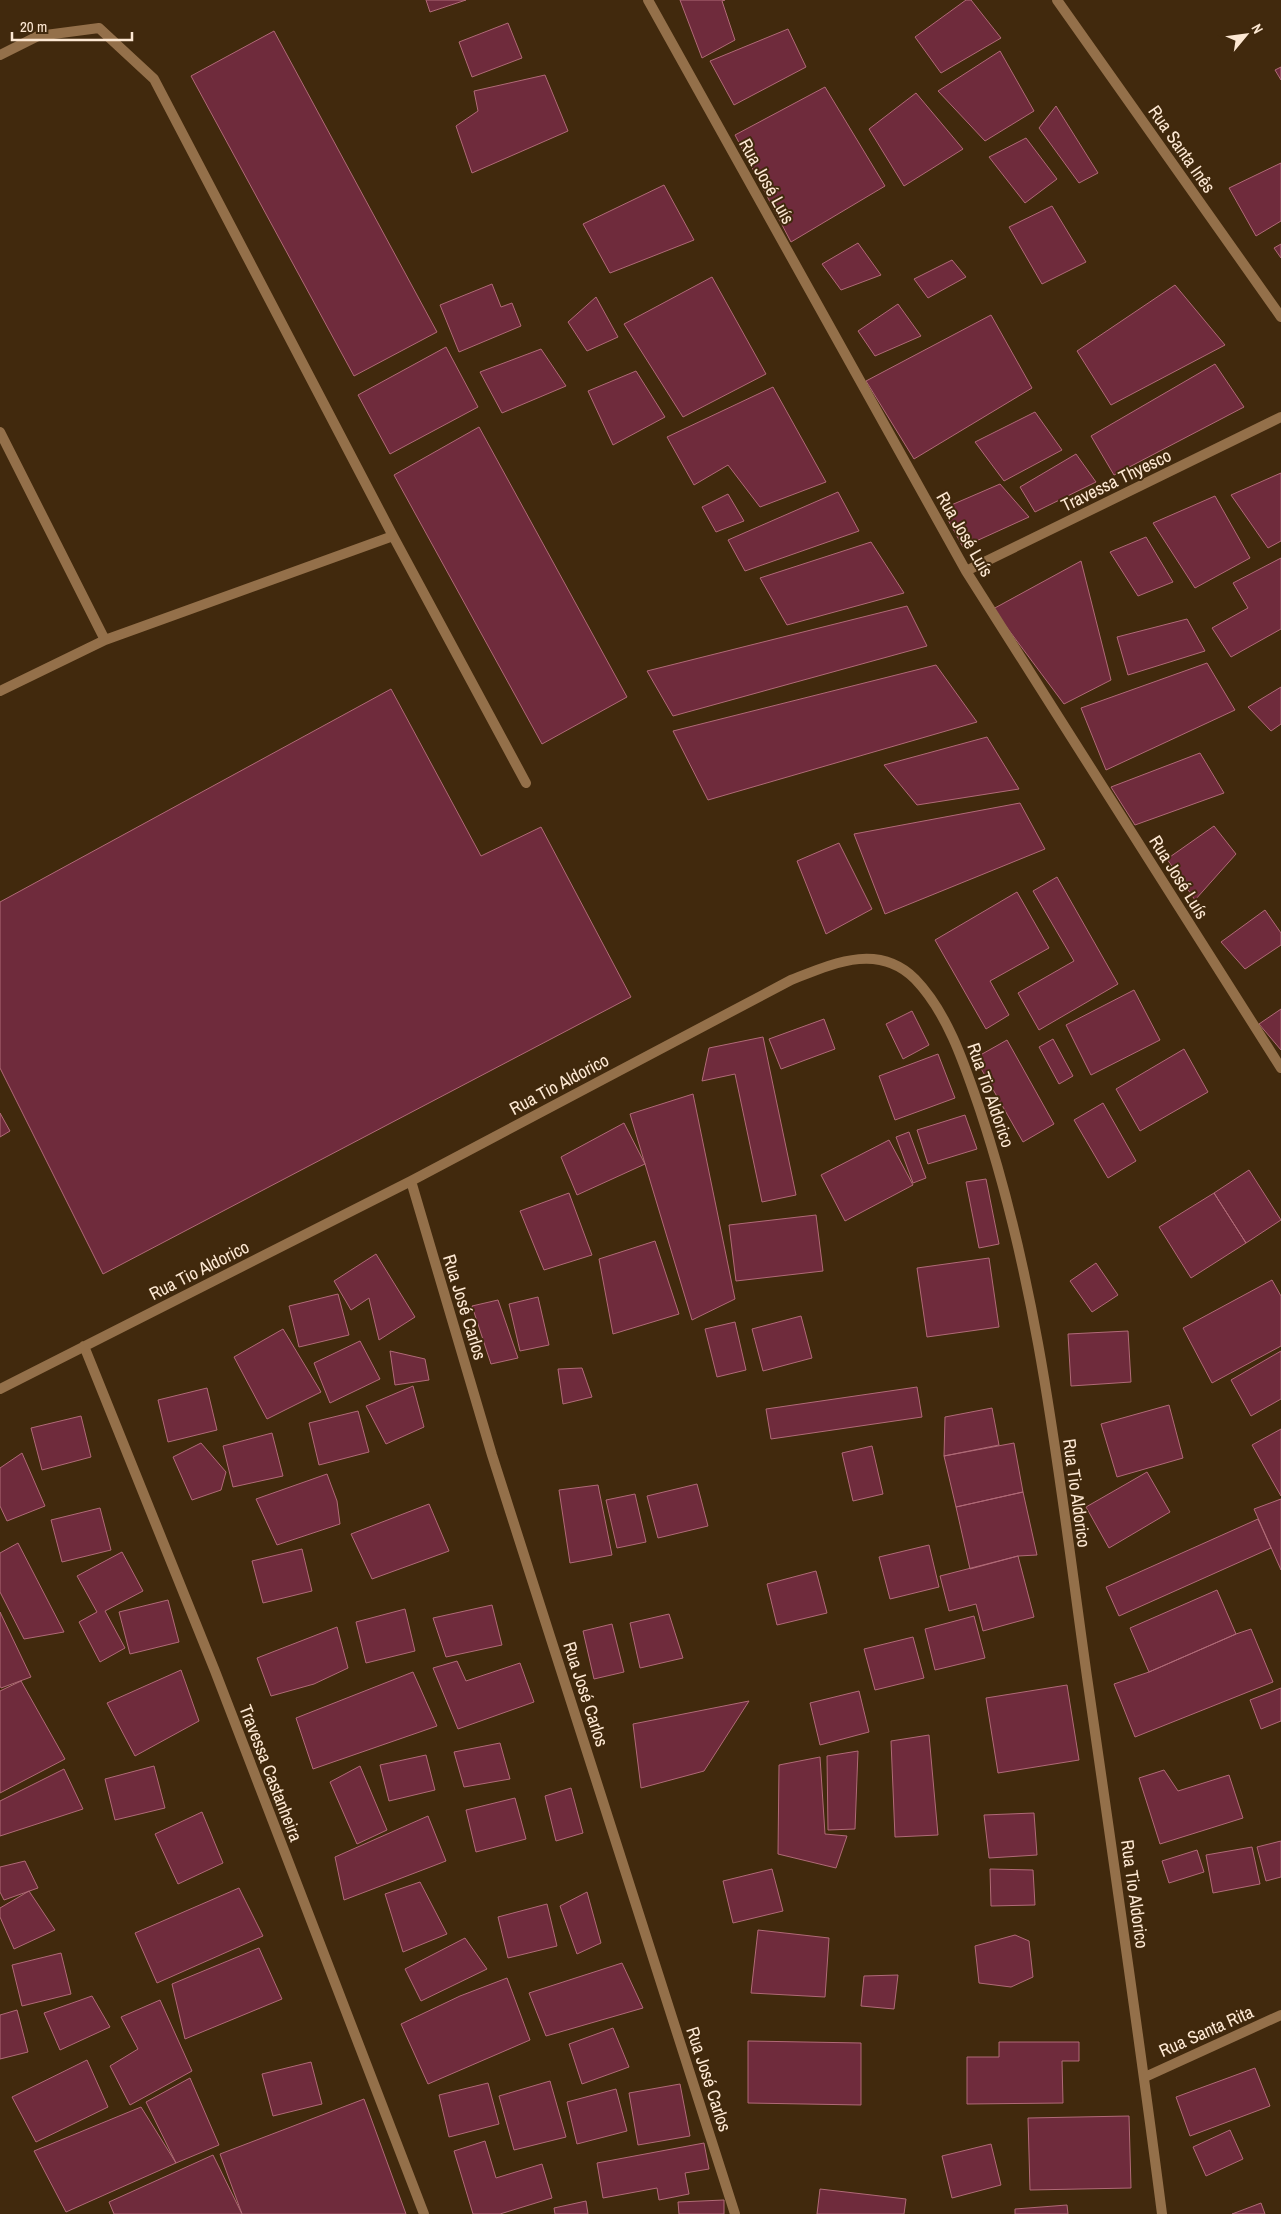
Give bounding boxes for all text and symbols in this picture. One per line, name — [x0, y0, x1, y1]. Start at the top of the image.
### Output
scale bar — [12, 10, 132, 42]
north arrow — [1221, 10, 1271, 60]
text: 20 m — [20, 16, 47, 37]
text: N — [1247, 21, 1267, 37]
street label: Rua Santa Inês — [1143, 100, 1221, 198]
street label: Rua José Luís — [733, 134, 801, 228]
street label: Travessa Thyesco — [1057, 443, 1175, 517]
street label: Rua José Luís — [931, 487, 999, 581]
street label: Rua José Luís — [1143, 830, 1215, 924]
street label: Rua Tio Aldorico — [961, 1039, 1021, 1151]
street label: Rua Tio Aldorico — [505, 1047, 613, 1121]
street label: Rua Tio Aldorico — [145, 1234, 253, 1306]
street label: Rua José Carlos — [437, 1251, 493, 1363]
street label: Rua Tio Aldorico — [1057, 1437, 1097, 1549]
street label: Rua José Carlos — [557, 1638, 615, 1750]
street label: Travessa Castanheira — [233, 1701, 309, 1845]
street label: Rua Tio Aldorico — [1115, 1838, 1155, 1950]
street label: Rua Santa Rita — [1155, 1999, 1257, 2063]
street label: Rua José Carlos — [680, 2023, 738, 2135]

